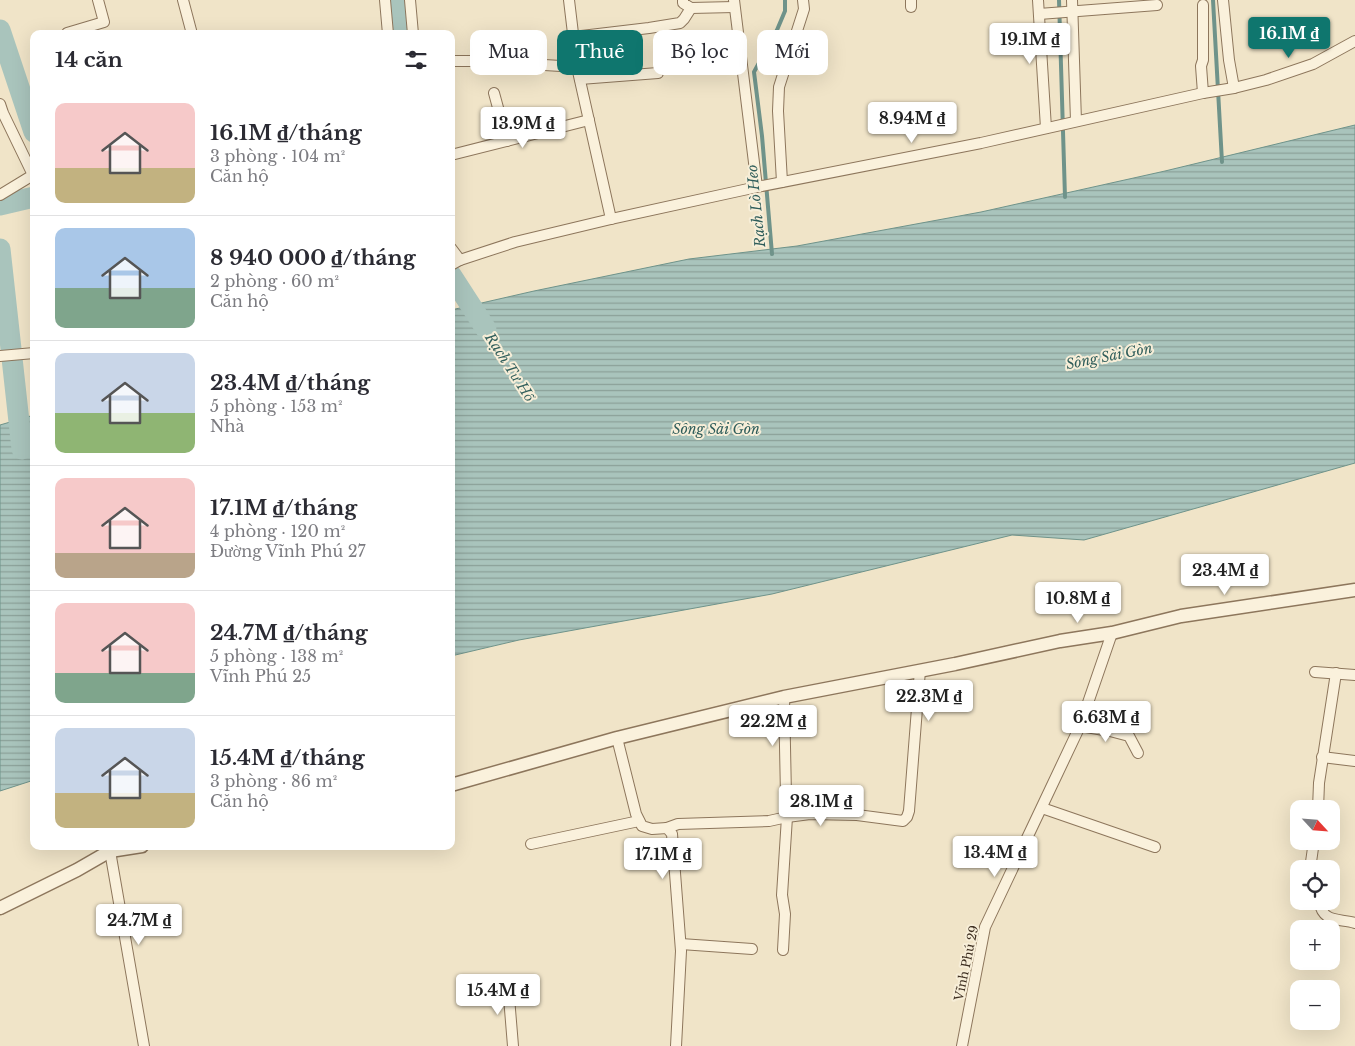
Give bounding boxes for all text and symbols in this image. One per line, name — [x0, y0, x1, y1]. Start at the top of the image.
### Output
pin: 16.1M ₫ — [1243, 17, 1335, 59]
pin: 19.1M ₫ — [984, 22, 1076, 65]
text: 16.1M ₫ — [1259, 23, 1319, 43]
text: 19.1M ₫ — [1000, 29, 1060, 49]
chip: Mua — [470, 30, 547, 75]
chip: Thuê — [557, 30, 643, 75]
chip: Bộ lọc — [653, 30, 747, 75]
chip: Mới — [757, 30, 828, 75]
icon: filters — [402, 46, 430, 74]
text: 14 căn — [55, 47, 123, 73]
pin: 8.94M ₫ — [866, 102, 958, 144]
pin: 13.9M ₫ — [477, 106, 569, 149]
text: 8.94M ₫ — [879, 108, 945, 128]
text: 13.9M ₫ — [492, 113, 554, 133]
text: 16.1M ₫/tháng — [210, 120, 362, 146]
icon: home — [95, 123, 155, 183]
text: 3 phòng · 104 m² — [210, 146, 345, 166]
water label: Rạch Lò Heo — [743, 164, 769, 249]
text: Căn hộ — [210, 166, 269, 186]
text: 8 940 000 ₫/tháng — [210, 245, 416, 271]
icon: home — [95, 248, 155, 308]
text: 2 phòng · 60 m² — [210, 271, 339, 291]
text: Căn hộ — [210, 291, 269, 311]
water label: Rạch Tư Hổ — [481, 329, 539, 405]
water label: Sông Sài Gòn — [1064, 339, 1154, 373]
text: 23.4M ₫/tháng — [210, 370, 370, 396]
icon: home — [95, 373, 155, 433]
text: 5 phòng · 153 m² — [210, 396, 343, 416]
text: Nhà — [210, 416, 244, 436]
water label: Sông Sài Gòn — [672, 420, 760, 438]
text: 17.1M ₫/tháng — [210, 495, 357, 521]
icon: home — [95, 498, 155, 558]
text: 4 phòng · 120 m² — [210, 521, 345, 541]
text: Đường Vĩnh Phú 27 — [210, 541, 366, 561]
pin: 23.4M ₫ — [1179, 554, 1271, 596]
text: 23.4M ₫ — [1192, 560, 1258, 580]
pin: 10.8M ₫ — [1032, 582, 1124, 624]
text: 10.8M ₫ — [1046, 588, 1110, 608]
text: 24.7M ₫/tháng — [210, 620, 367, 646]
icon: home — [95, 623, 155, 683]
text: 5 phòng · 138 m² — [210, 646, 343, 666]
text: Vĩnh Phú 25 — [210, 666, 311, 686]
pin: 22.3M ₫ — [883, 680, 975, 722]
text: 22.3M ₫ — [896, 686, 962, 706]
pin: 6.63M ₫ — [1060, 700, 1152, 743]
pin: 22.2M ₫ — [727, 704, 819, 747]
text: 6.63M ₫ — [1073, 707, 1139, 727]
text: 22.2M ₫ — [740, 711, 806, 731]
text: 15.4M ₫/tháng — [210, 745, 365, 771]
icon: home — [95, 748, 155, 808]
text: 3 phòng · 86 m² — [210, 771, 337, 791]
pin: 28.1M ₫ — [775, 784, 867, 827]
text: Căn hộ — [210, 791, 269, 811]
text: 28.1M ₫ — [790, 791, 852, 811]
north arrow — [1290, 800, 1340, 850]
map controls — [1290, 800, 1340, 1030]
pin: 13.4M ₫ — [949, 836, 1041, 878]
pin: 17.1M ₫ — [617, 838, 709, 880]
text: 13.4M ₫ — [964, 842, 1026, 862]
text: 17.1M ₫ — [635, 844, 691, 864]
button: locate — [1290, 860, 1340, 910]
pin: 24.7M ₫ — [93, 904, 185, 946]
text: 24.7M ₫ — [107, 910, 171, 930]
button: + — [1290, 920, 1340, 970]
street label: Vĩnh Phú 29 — [950, 924, 981, 1003]
pin: 15.4M ₫ — [452, 974, 544, 1016]
text: 15.4M ₫ — [467, 980, 529, 1000]
button: − — [1290, 980, 1340, 1030]

